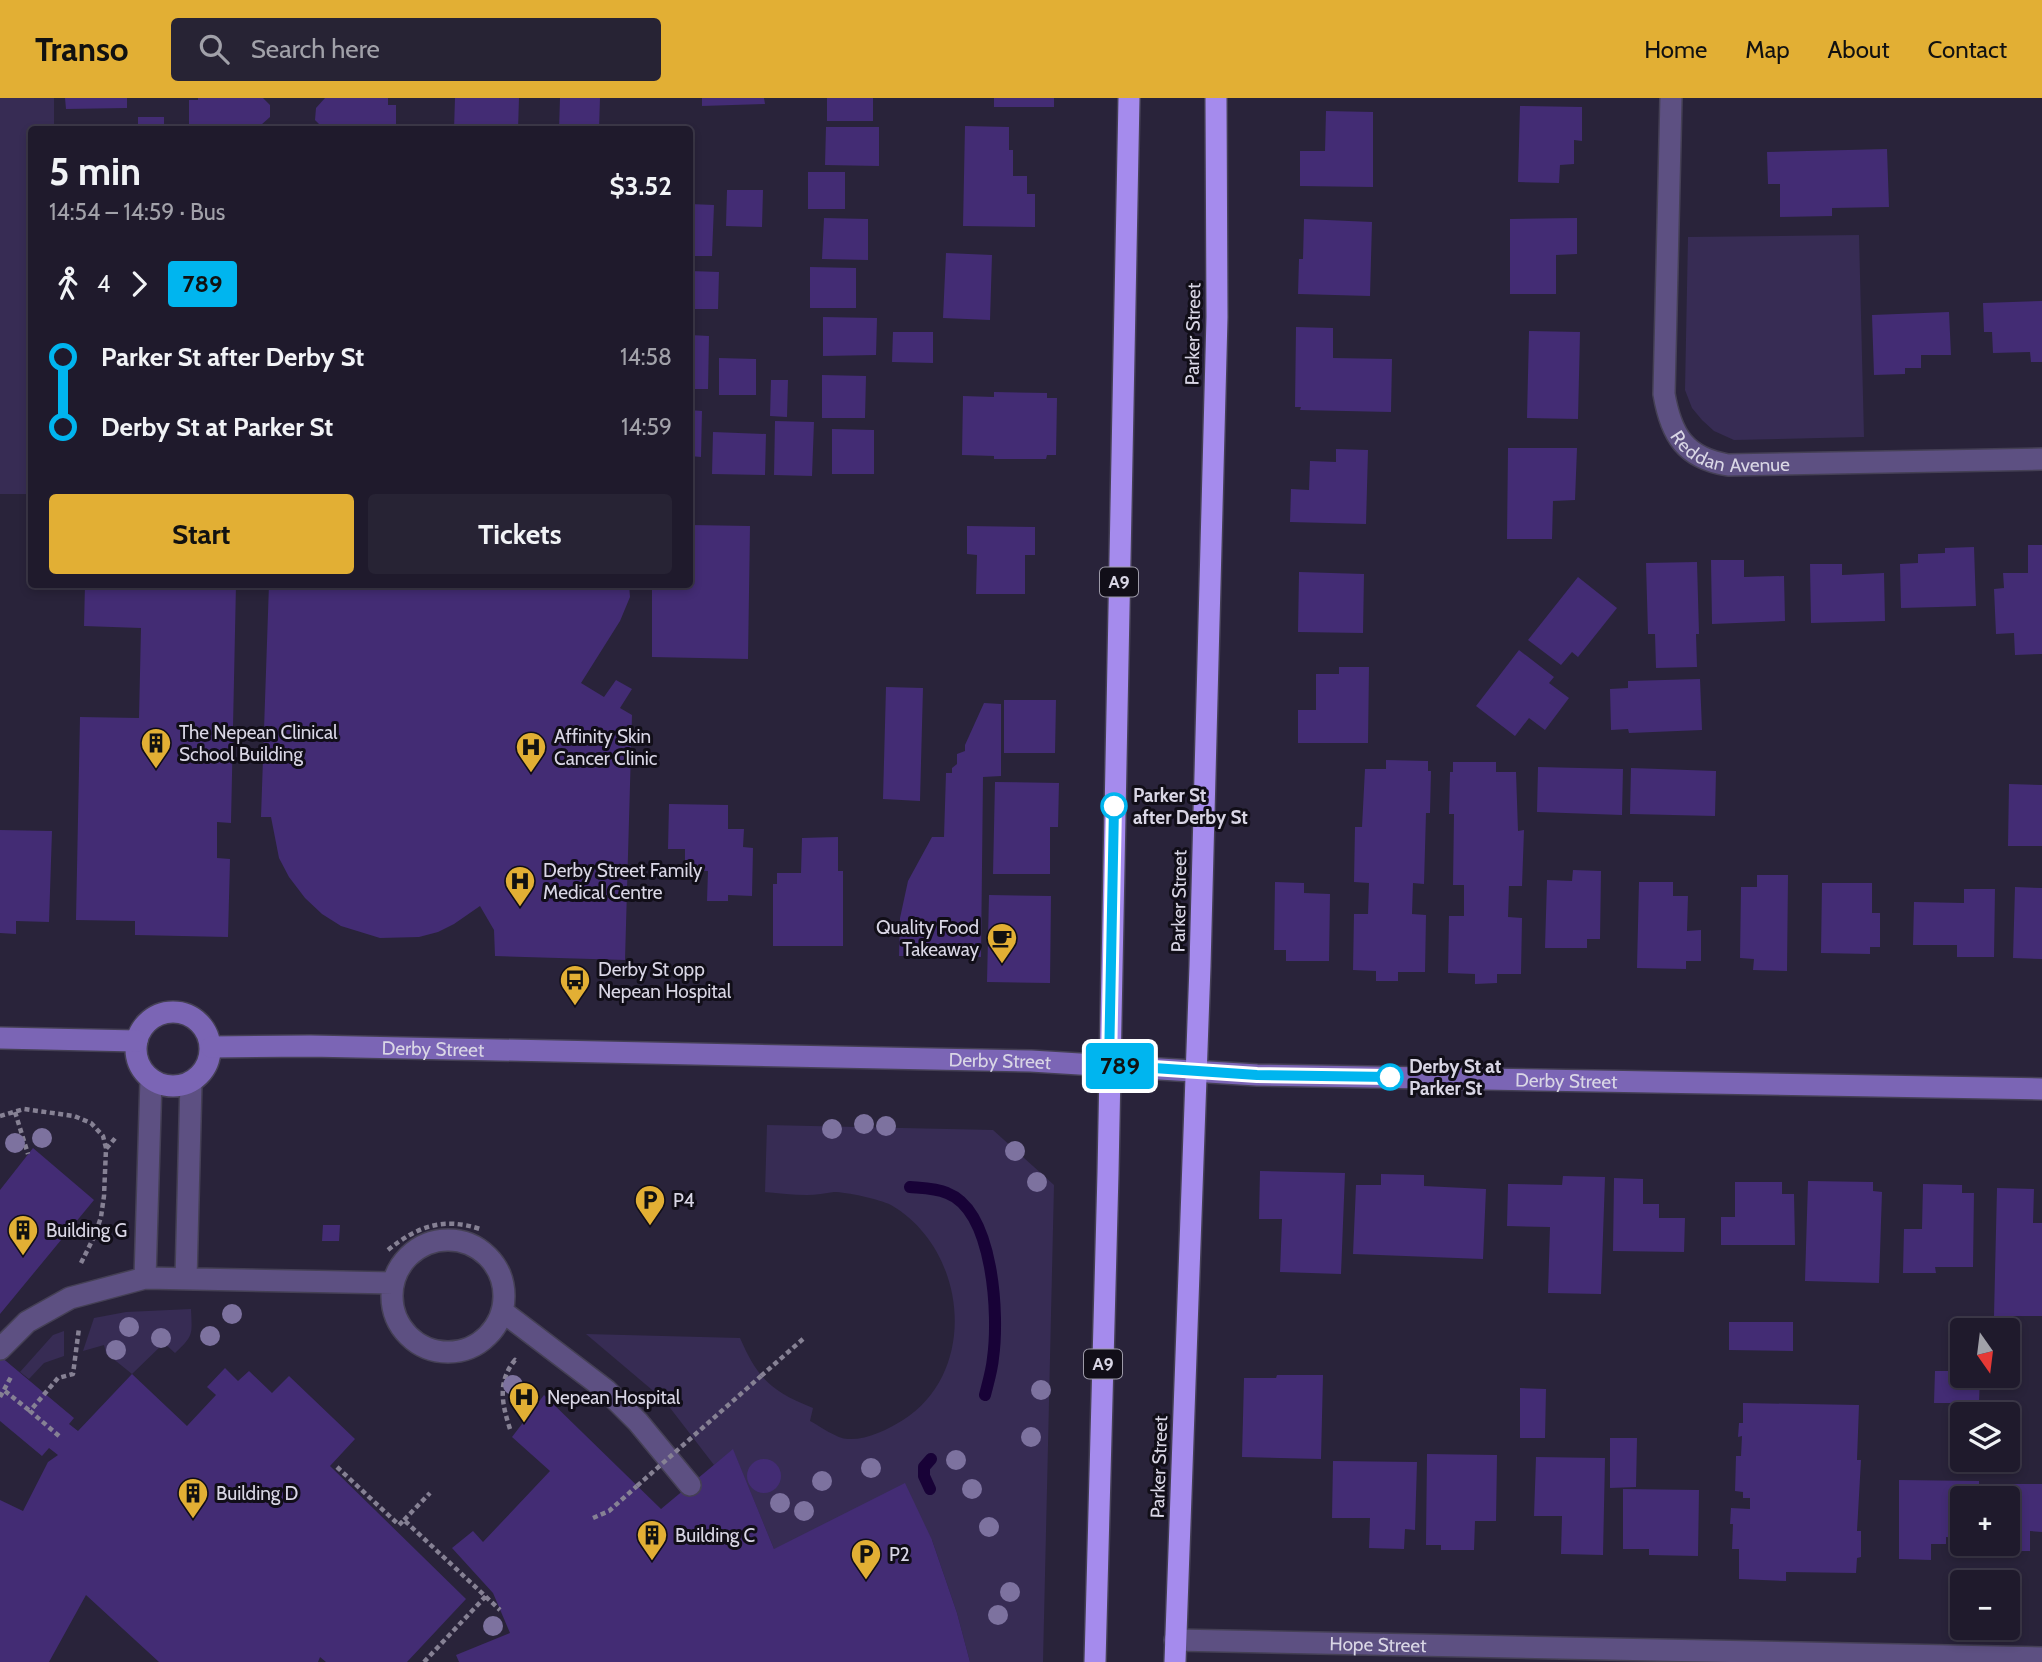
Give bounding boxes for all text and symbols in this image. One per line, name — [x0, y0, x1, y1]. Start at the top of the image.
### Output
search box — [171, 18, 661, 81]
text: Transo — [35, 29, 129, 69]
icon: search — [195, 30, 233, 68]
text: Search here — [251, 33, 380, 65]
text: Home — [1644, 35, 1707, 64]
text: Map — [1745, 35, 1790, 64]
text: About — [1828, 35, 1890, 64]
text: Contact — [1928, 35, 2007, 64]
text: 5 min — [49, 148, 141, 195]
text: $3.52 — [609, 170, 672, 202]
text: 14:54 – 14:59 · Bus — [49, 198, 225, 226]
icon: walk — [49, 265, 87, 303]
icon: forward — [120, 265, 158, 303]
text: 789 — [182, 269, 223, 298]
text: 4 — [97, 270, 110, 298]
street label: Parker Street — [1181, 282, 1205, 386]
text: Parker St after Derby St — [101, 341, 364, 373]
text: 14:58 — [620, 343, 672, 371]
text: Derby St at Parker St — [101, 411, 333, 443]
text: 14:59 — [621, 413, 672, 441]
street label: Reddan Avenue — [1666, 426, 1790, 477]
button: Start — [49, 494, 354, 574]
button: Tickets — [368, 494, 672, 574]
road number: A9 — [1100, 568, 1138, 596]
place label: The Nepean Clinical School Building — [179, 721, 338, 766]
place label: Affinity Skin Cancer Clinic — [554, 725, 658, 770]
building icon: The Nepean Clinical School Building — [139, 726, 173, 770]
hospital icon: Affinity Skin Cancer Clinic — [514, 730, 548, 774]
place label: Parker St after Derby St — [1133, 784, 1248, 829]
marker: Parker St after Derby St — [1101, 793, 1127, 819]
street label: Parker Street — [1167, 849, 1191, 953]
place label: Derby Street Family Medical Centre — [543, 859, 703, 904]
hospital icon: Derby Street Family Medical Centre — [503, 864, 537, 908]
place label: Quality Food Takeaway — [876, 916, 979, 961]
cafe icon: Quality Food Takeaway — [985, 921, 1019, 965]
place label: Derby St opp Nepean Hospital — [598, 958, 732, 1003]
bus stop icon: Derby St opp Nepean Hospital — [558, 963, 592, 1007]
street label: Derby Street — [381, 1036, 485, 1061]
line badge: 789 — [1080, 1043, 1160, 1089]
street label: Derby Street — [948, 1048, 1052, 1074]
text: 789 — [1100, 1051, 1140, 1080]
place label: Derby St at Parker St — [1409, 1055, 1502, 1100]
marker: Derby St at Parker St — [1377, 1064, 1403, 1090]
street label: Derby Street — [1515, 1068, 1618, 1093]
parking icon: P4 — [633, 1183, 667, 1227]
place label: P4 — [673, 1189, 695, 1212]
building icon: Building G — [6, 1213, 40, 1257]
place label: Building G — [46, 1219, 127, 1242]
north arrow — [1950, 1318, 2020, 1388]
map controls — [1950, 1318, 2020, 1640]
road number: A9 — [1084, 1350, 1122, 1378]
hospital icon: Nepean Hospital — [507, 1380, 541, 1424]
place label: Nepean Hospital — [547, 1386, 681, 1409]
button: layers — [1950, 1402, 2020, 1472]
street label: Parker Street — [1146, 1415, 1172, 1519]
building icon: Building D — [176, 1476, 210, 1520]
place label: Building D — [216, 1482, 299, 1505]
button: + — [1950, 1486, 2020, 1556]
building icon: Building C — [635, 1518, 669, 1562]
place label: Building C — [675, 1524, 756, 1547]
parking icon: P2 — [849, 1537, 883, 1581]
place label: P2 — [889, 1543, 910, 1566]
button: − — [1950, 1570, 2020, 1640]
street label: Hope Street — [1329, 1632, 1427, 1657]

